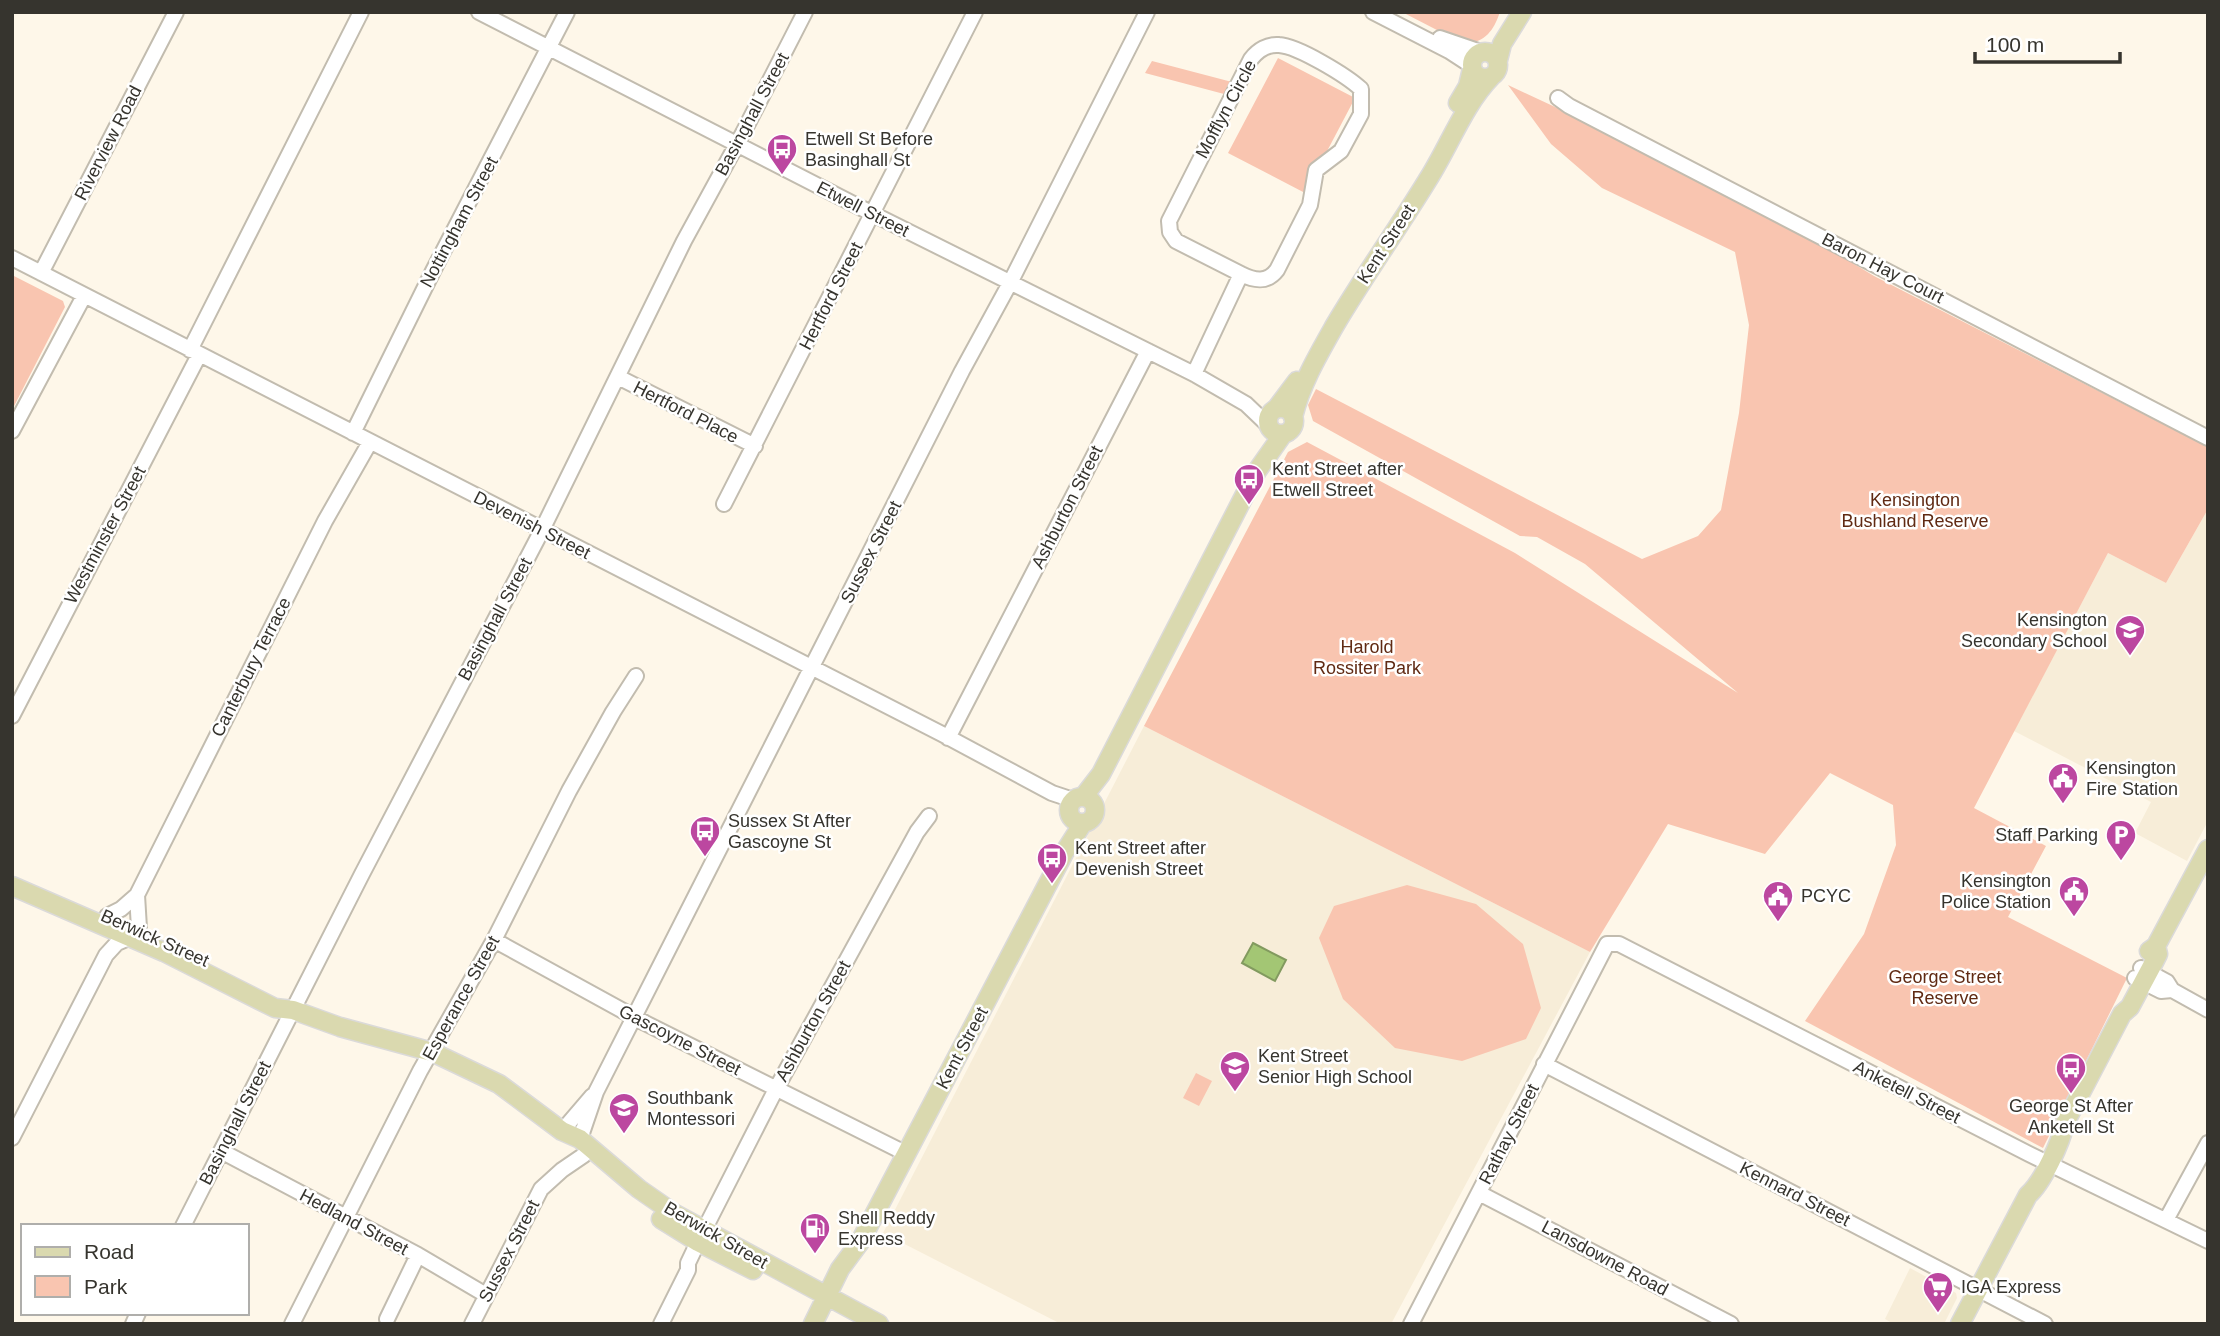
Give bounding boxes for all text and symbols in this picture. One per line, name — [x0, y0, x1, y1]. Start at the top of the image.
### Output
scale bar — [1975, 21, 2120, 65]
text: 100 m — [1986, 33, 2044, 56]
street label: Basinghall Street — [711, 49, 793, 179]
street label: Mofflyn Circle — [1192, 56, 1260, 162]
street label: Riverview Road — [70, 82, 146, 204]
place label: Etwell St Before Basinghall St — [805, 129, 933, 170]
bus stop icon: Etwell St Before Basinghall St — [765, 132, 799, 176]
street label: Nottingham Street — [416, 153, 502, 291]
street label: Etwell Street — [813, 177, 913, 241]
street label: Kent Street — [1353, 201, 1419, 287]
street label: Baron Hay Court — [1819, 229, 1947, 307]
street label: Hertford Street — [795, 239, 867, 353]
street label: Hertford Place — [630, 377, 742, 447]
street label: Ashburton Street — [1027, 442, 1107, 572]
place label: Kent Street after Etwell Street — [1272, 459, 1403, 500]
bus stop icon: Kent Street after Etwell Street — [1232, 462, 1266, 506]
street label: Westminster Street — [60, 463, 150, 607]
street label: Devenish Street — [470, 487, 594, 563]
park label: Kensington Bushland Reserve — [1841, 490, 1989, 531]
street label: Sussex Street — [837, 498, 905, 606]
street label: Basinghall Street — [454, 554, 536, 684]
street label: Canterbury Terrace — [207, 594, 295, 740]
place label: Kensington Secondary School — [1961, 610, 2107, 651]
school or university icon: Kensington Secondary School — [2113, 613, 2147, 657]
park label: Harold Rossiter Park — [1313, 637, 1422, 678]
place label: Kensington Fire Station — [2086, 758, 2178, 799]
public building icon: Kensington Fire Station — [2046, 761, 2080, 805]
place label: Sussex St After Gascoyne St — [728, 811, 851, 852]
bus stop icon: Sussex St After Gascoyne St — [688, 814, 722, 858]
parking icon: Staff Parking — [2104, 818, 2138, 862]
place label: Staff Parking — [1995, 825, 2098, 845]
place label: Kent Street after Devenish Street — [1075, 838, 1206, 879]
bus stop icon: Kent Street after Devenish Street — [1035, 841, 1069, 885]
place label: Kensington Police Station — [1941, 871, 2051, 912]
public building icon: Kensington Police Station — [2057, 874, 2091, 918]
public building icon: PCYC — [1761, 879, 1795, 923]
place label: PCYC — [1801, 886, 1851, 906]
street label: Berwick Street — [98, 905, 212, 971]
street label: Esperance Street — [419, 932, 503, 1064]
street label: Ashburton Street — [772, 957, 854, 1085]
park label: George Street Reserve — [1888, 967, 2002, 1008]
street label: Gascoyne Street — [616, 1001, 744, 1079]
street label: Kent Street — [932, 1004, 992, 1092]
place label: Kent Street Senior High School — [1258, 1046, 1412, 1087]
school or university icon: Kent Street Senior High School — [1218, 1049, 1252, 1093]
bus stop icon: George St After Anketell St — [2054, 1051, 2088, 1095]
street label: Anketell Street — [1850, 1057, 1964, 1127]
street label: Basinghall Street — [195, 1058, 275, 1188]
street label: Rathay Street — [1475, 1080, 1543, 1188]
place label: Southbank Montessori — [647, 1088, 735, 1129]
school or university icon: Southbank Montessori — [607, 1091, 641, 1135]
place label: George St After Anketell St — [2009, 1096, 2133, 1137]
street label: Kennard Street — [1737, 1158, 1853, 1230]
street label: Hedland Street — [296, 1185, 412, 1259]
street label: Sussex Street — [475, 1197, 543, 1305]
street label: Berwick Street — [661, 1197, 771, 1273]
place label: Shell Reddy Express — [838, 1208, 935, 1249]
fuel station icon: Shell Reddy Express — [798, 1211, 832, 1255]
street label: Lansdowne Road — [1538, 1216, 1672, 1300]
legend — [21, 1224, 248, 1315]
text: Road — [84, 1240, 134, 1263]
supermarket icon: IGA Express — [1921, 1270, 1955, 1314]
text: Park — [84, 1275, 128, 1298]
place label: IGA Express — [1961, 1277, 2061, 1297]

